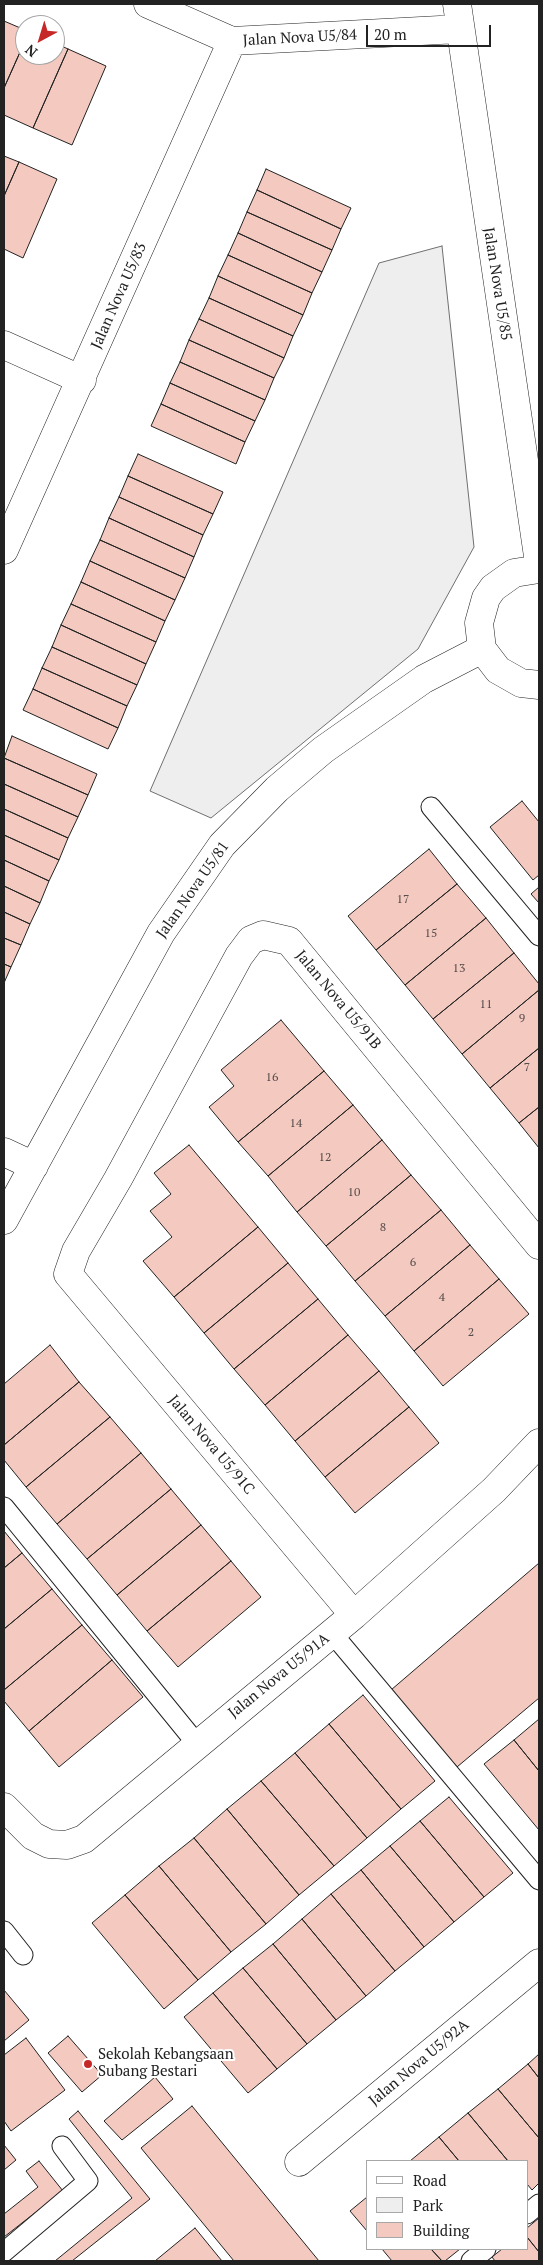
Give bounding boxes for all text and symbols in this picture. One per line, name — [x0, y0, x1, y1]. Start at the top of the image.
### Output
north arrow — [15, 15, 65, 65]
scale bar — [368, 15, 493, 47]
text: 20 m — [374, 24, 407, 44]
street label: Jalan Nova U5/84 — [242, 26, 358, 50]
text: N — [21, 41, 41, 62]
street label: Jalan Nova U5/85 — [479, 226, 515, 342]
street label: Jalan Nova U5/83 — [88, 240, 150, 352]
street label: Jalan Nova U5/81 — [153, 838, 233, 942]
house number: 17 — [397, 893, 409, 907]
house number: 15 — [425, 927, 437, 941]
street label: Jalan Nova U5/91B — [291, 947, 385, 1053]
house number: 13 — [453, 962, 465, 976]
house number: 11 — [480, 998, 492, 1012]
house number: 9 — [519, 1012, 525, 1026]
house number: 7 — [524, 1061, 530, 1075]
house number: 16 — [266, 1071, 278, 1085]
house number: 14 — [290, 1117, 302, 1131]
house number: 12 — [319, 1151, 331, 1165]
house number: 10 — [348, 1186, 360, 1200]
house number: 8 — [380, 1221, 386, 1235]
house number: 6 — [410, 1256, 416, 1270]
house number: 4 — [439, 1291, 445, 1305]
house number: 2 — [468, 1326, 474, 1340]
street label: Jalan Nova U5/91C — [164, 1392, 258, 1498]
street label: Jalan Nova U5/91A — [225, 1630, 333, 1722]
street label: Jalan Nova U5/92A — [365, 2016, 473, 2110]
place label: Sekolah Kebangsaan Subang Bestari — [98, 2046, 234, 2081]
marker: Sekolah Kebangsaan Subang Bestari — [82, 2058, 94, 2070]
legend — [366, 2160, 528, 2250]
text: Road — [413, 2170, 446, 2190]
text: Park — [413, 2195, 443, 2215]
text: Building — [413, 2220, 470, 2240]

